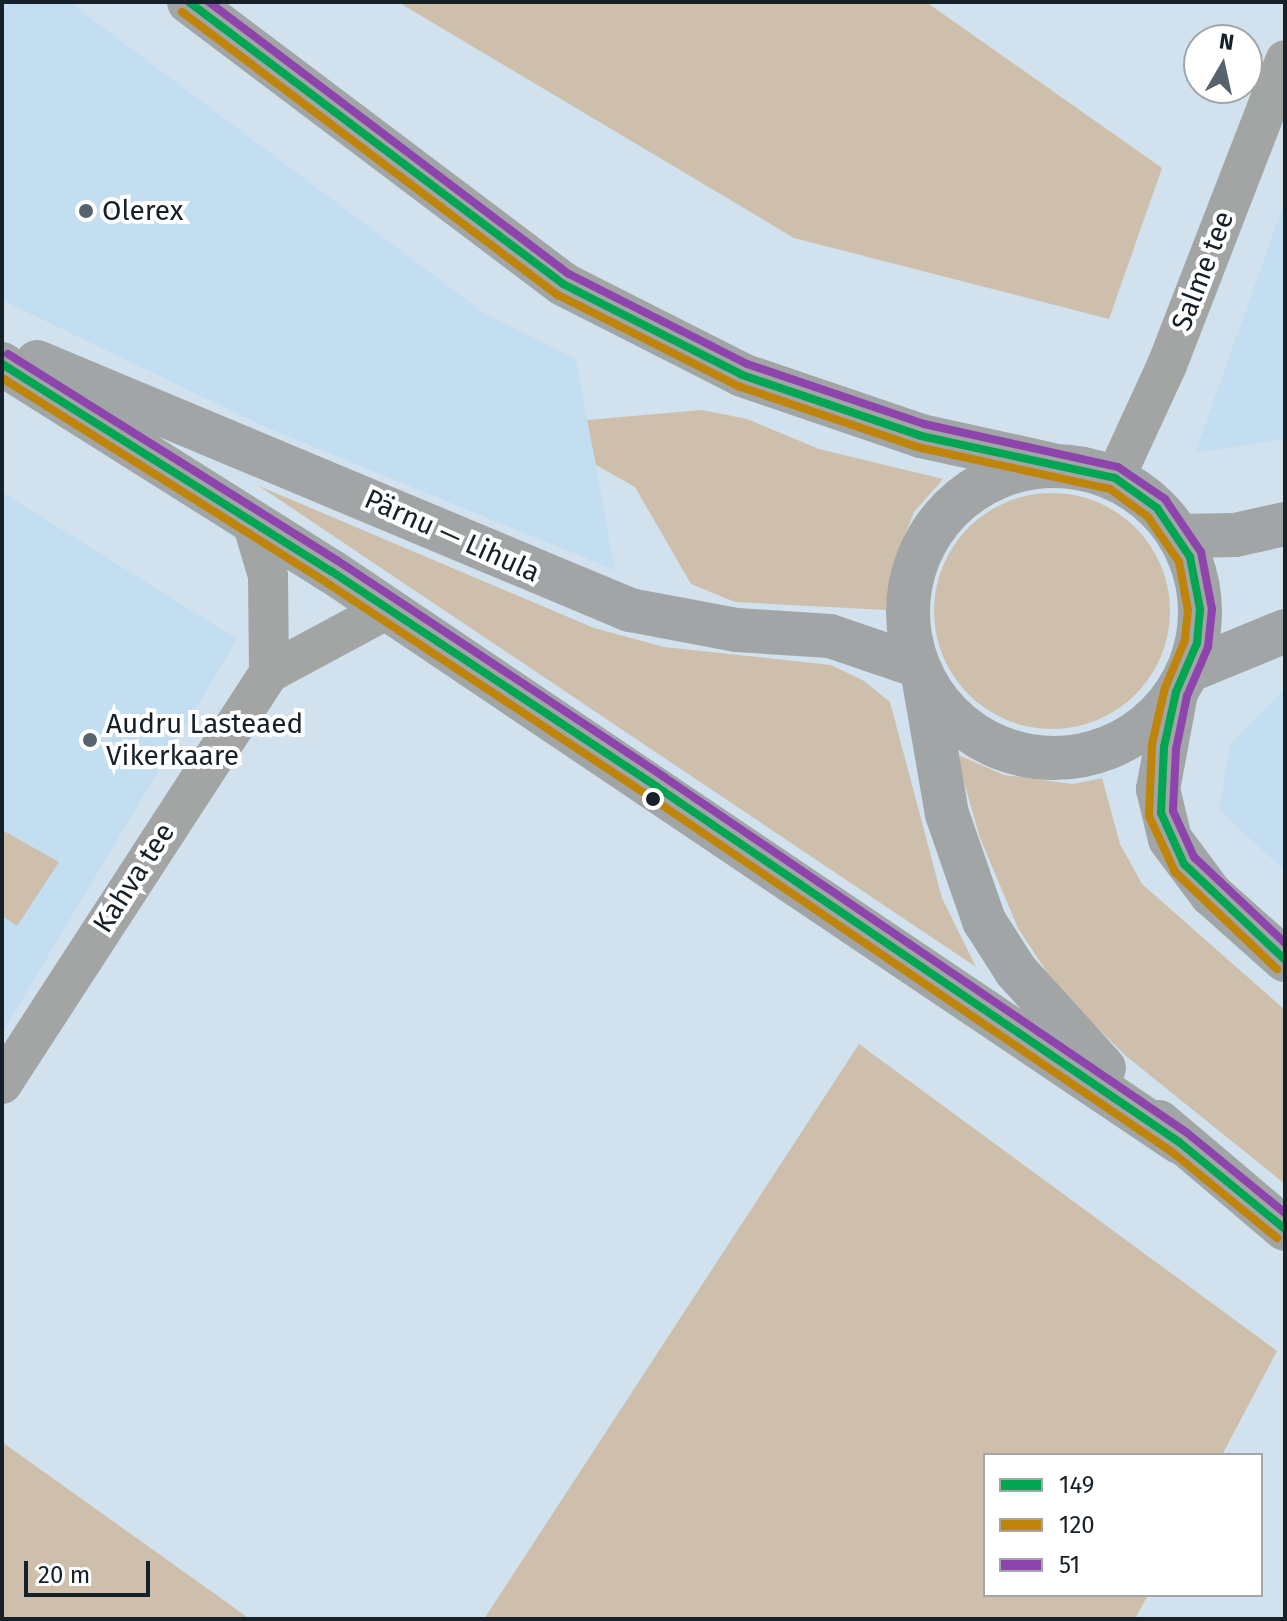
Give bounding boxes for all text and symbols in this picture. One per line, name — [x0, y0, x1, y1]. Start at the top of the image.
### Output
north arrow — [1183, 24, 1263, 104]
text: N — [1217, 27, 1236, 56]
place label: Olerex — [102, 194, 183, 228]
marker: Olerex — [77, 202, 95, 220]
street label: Salme tee — [1165, 206, 1241, 336]
street label: Pärnu — Lihula — [359, 482, 545, 590]
place label: Audru Lasteaed Vikerkaare — [106, 707, 303, 773]
marker: Audru Lasteaed Vikerkaare — [81, 731, 99, 749]
unlabelled marker — [645, 791, 661, 807]
street label: Kahva tee — [86, 817, 182, 939]
legend — [983, 1453, 1263, 1597]
text: 149 — [1059, 1471, 1094, 1499]
text: 120 — [1059, 1511, 1095, 1539]
scale bar — [28, 1545, 154, 1595]
text: 51 — [1059, 1551, 1080, 1579]
text: 20 m — [38, 1561, 90, 1589]

